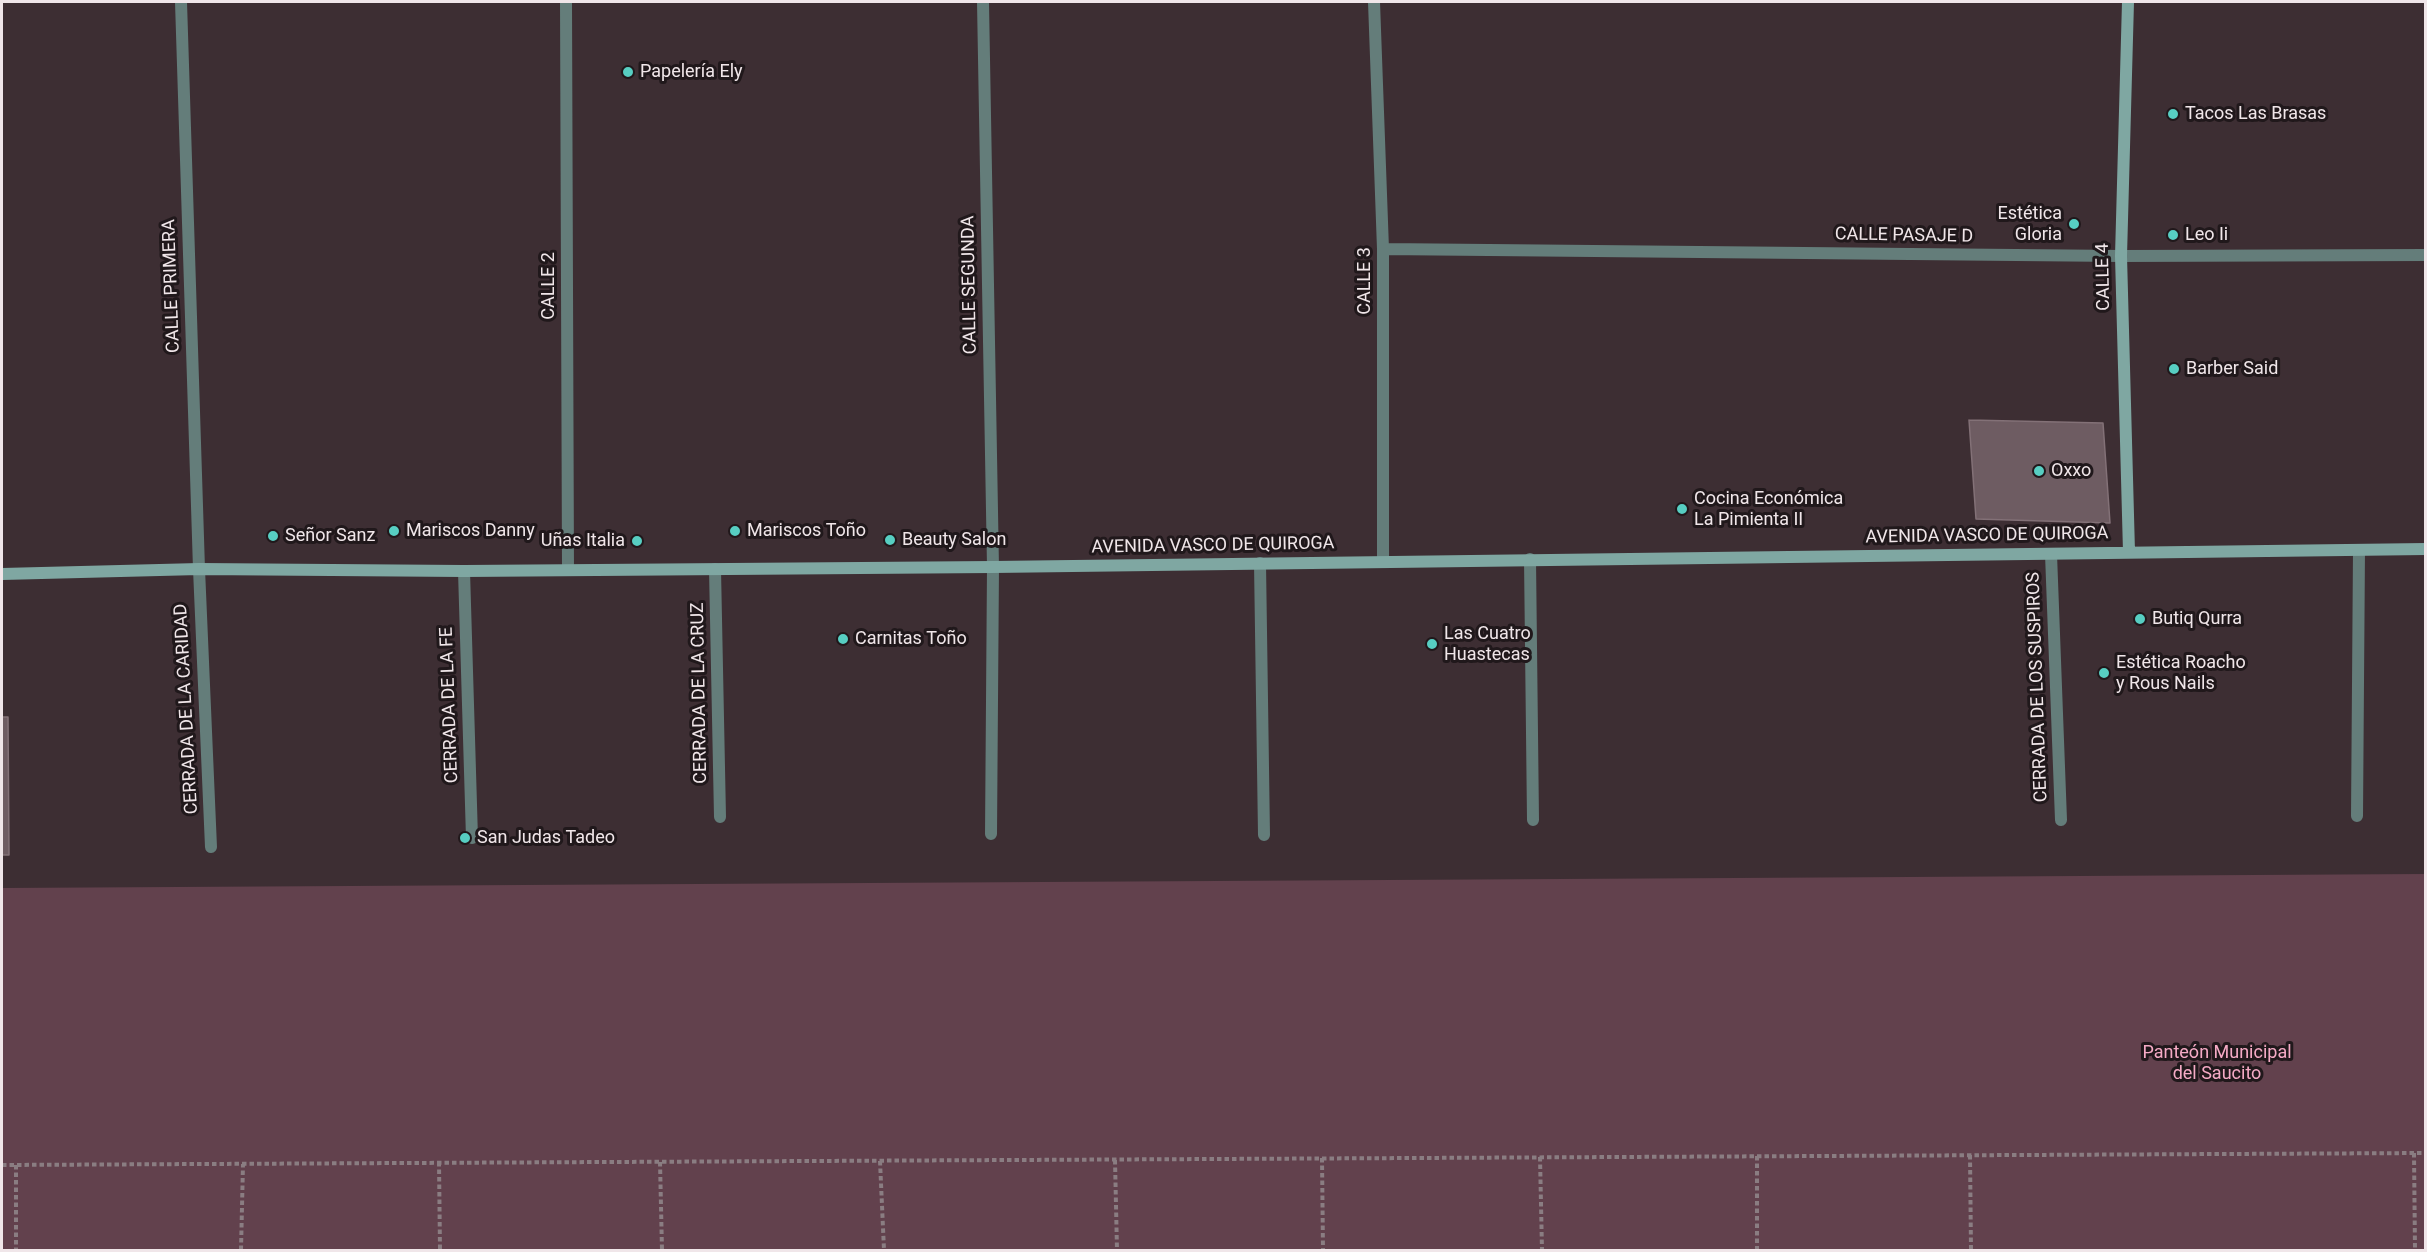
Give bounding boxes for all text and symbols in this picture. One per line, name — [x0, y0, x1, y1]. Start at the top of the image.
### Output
place label: Papelería Ely — [640, 61, 743, 83]
marker: Papelería Ely — [621, 65, 635, 79]
place label: Tacos Las Brasas — [2185, 103, 2326, 125]
marker: Tacos Las Brasas — [2166, 107, 2180, 121]
place label: Estética Gloria — [1998, 203, 2062, 246]
street label: CALLE SEGUNDA — [958, 216, 982, 354]
marker: Estética Gloria — [2067, 217, 2081, 231]
street label: CALLE PRIMERA — [159, 219, 185, 353]
street label: CALLE PASAJE D — [1835, 224, 1973, 248]
place label: Leo Ii — [2185, 224, 2228, 246]
marker: Leo Ii — [2166, 228, 2180, 242]
street label: CALLE 4 — [2093, 243, 2115, 311]
street label: CALLE 3 — [1354, 247, 1376, 315]
street label: CALLE 2 — [538, 252, 560, 320]
place label: Barber Said — [2186, 358, 2278, 380]
marker: Barber Said — [2167, 362, 2181, 376]
place label: Oxxo — [2051, 460, 2091, 482]
marker: Oxxo — [2032, 464, 2046, 478]
place label: Cocina Económica La Pimienta II — [1694, 488, 1843, 530]
marker: Cocina Económica La Pimienta II — [1675, 502, 1689, 516]
place label: Mariscos Danny — [406, 520, 535, 542]
place label: Mariscos Toño — [747, 520, 866, 542]
street label: AVENIDA VASCO DE QUIROGA — [1865, 523, 2109, 549]
marker: Mariscos Danny — [387, 524, 401, 538]
marker: Mariscos Toño — [728, 524, 742, 538]
place label: Señor Sanz — [285, 525, 375, 547]
marker: Señor Sanz — [266, 529, 280, 543]
place label: Beauty Salon — [902, 529, 1006, 551]
place label: Uñas Italia — [541, 530, 625, 552]
marker: Beauty Salon — [883, 533, 897, 547]
street label: AVENIDA VASCO DE QUIROGA — [1091, 533, 1335, 559]
marker: Uñas Italia — [630, 534, 644, 548]
street label: CERRADA DE LOS SUSPIROS — [2023, 572, 2053, 802]
street label: CERRADA DE LA CRUZ — [688, 602, 712, 784]
street label: CERRADA DE LA CARIDAD — [171, 603, 203, 815]
place label: Butiq Qurra — [2152, 608, 2242, 630]
marker: Butiq Qurra — [2133, 612, 2147, 626]
place label: Las Cuatro Huastecas — [1444, 623, 1531, 666]
street label: CERRADA DE LA FE — [436, 626, 464, 784]
place label: Carnitas Toño — [855, 628, 967, 650]
marker: Carnitas Toño — [836, 632, 850, 646]
marker: Las Cuatro Huastecas — [1425, 637, 1439, 651]
place label: Estética Roacho y Rous Nails — [2116, 652, 2246, 694]
marker: Estética Roacho y Rous Nails — [2097, 666, 2111, 680]
place label: San Judas Tadeo — [477, 827, 615, 849]
marker: San Judas Tadeo — [458, 831, 472, 845]
park label: Panteón Municipal del Saucito — [2142, 1042, 2292, 1084]

